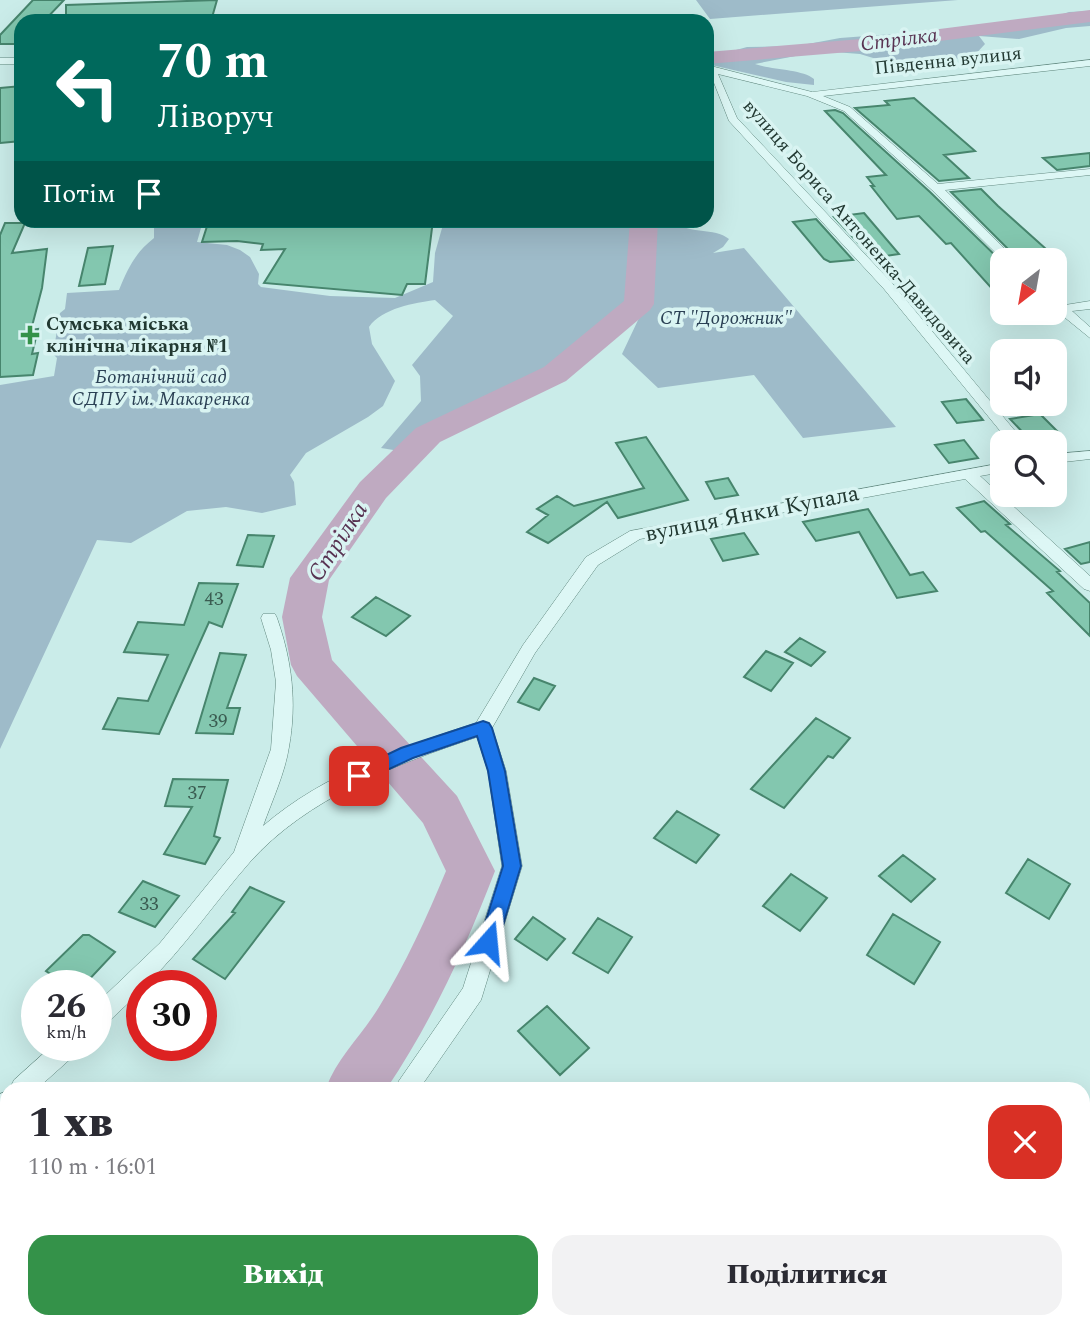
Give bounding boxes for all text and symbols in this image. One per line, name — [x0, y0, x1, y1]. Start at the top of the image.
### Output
water label: Стрілка — [858, 19, 940, 61]
text: 70 m — [157, 25, 268, 100]
street label: Південна вулиця — [873, 39, 1023, 83]
icon: left — [42, 42, 133, 133]
text: Ліворуч — [157, 93, 274, 142]
street label: вулиця Бориса Антоненка-Давидовича — [736, 93, 983, 371]
text: Потім — [42, 174, 116, 214]
icon: arrive — [130, 175, 168, 213]
north arrow — [990, 248, 1068, 326]
map controls — [990, 248, 1067, 507]
park label: СТ "Дорожник" — [660, 304, 793, 333]
place label: Сумська міська клінічна лікарня №1 — [46, 310, 228, 361]
marker: Сумська міська клінічна лікарня №1 — [20, 325, 40, 345]
button: sound — [990, 339, 1067, 416]
park label: Ботанічний сад СДПУ ім. Макаренка — [72, 363, 251, 414]
button: search — [990, 430, 1067, 507]
street label: вулиця Янки Купала — [642, 476, 862, 552]
water label: Стрілка — [299, 495, 377, 589]
house number: 43 — [204, 585, 224, 614]
house number: 39 — [208, 707, 228, 736]
pin — [329, 746, 389, 806]
icon: arrive — [340, 757, 378, 795]
house number: 37 — [187, 779, 207, 808]
house number: 33 — [139, 890, 159, 919]
position arrow — [451, 905, 525, 979]
speed limit sign: 30 — [126, 970, 217, 1061]
text: 26 — [47, 980, 86, 1033]
text: km/h — [46, 1019, 87, 1046]
text: 1 хв — [28, 1092, 113, 1155]
button: close — [988, 1105, 1062, 1179]
text: 110 m · 16:01 — [28, 1150, 157, 1185]
button: Вихід — [28, 1235, 538, 1315]
button: Поділитися — [552, 1235, 1062, 1315]

